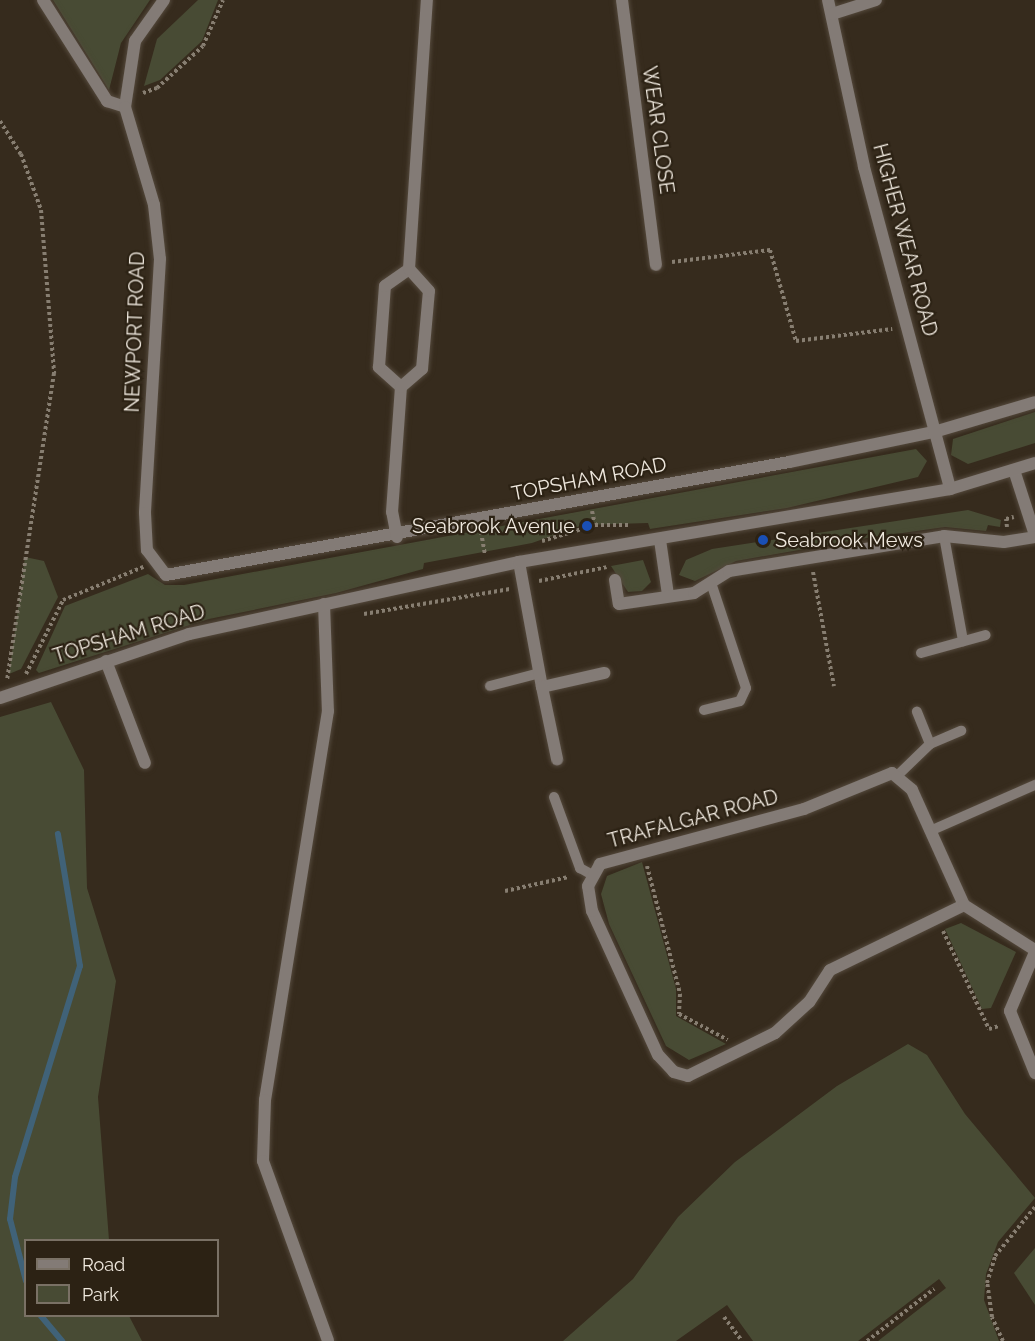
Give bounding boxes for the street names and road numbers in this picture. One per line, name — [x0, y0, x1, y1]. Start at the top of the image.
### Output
street label: WEAR CLOSE — [637, 64, 679, 196]
street label: HIGHER WEAR ROAD — [868, 141, 942, 339]
street label: NEWPORT ROAD — [120, 251, 150, 413]
street label: TOPSHAM ROAD — [509, 452, 669, 506]
street label: TOPSHAM ROAD — [50, 599, 208, 669]
street label: TRAFALGAR ROAD — [605, 785, 781, 853]

